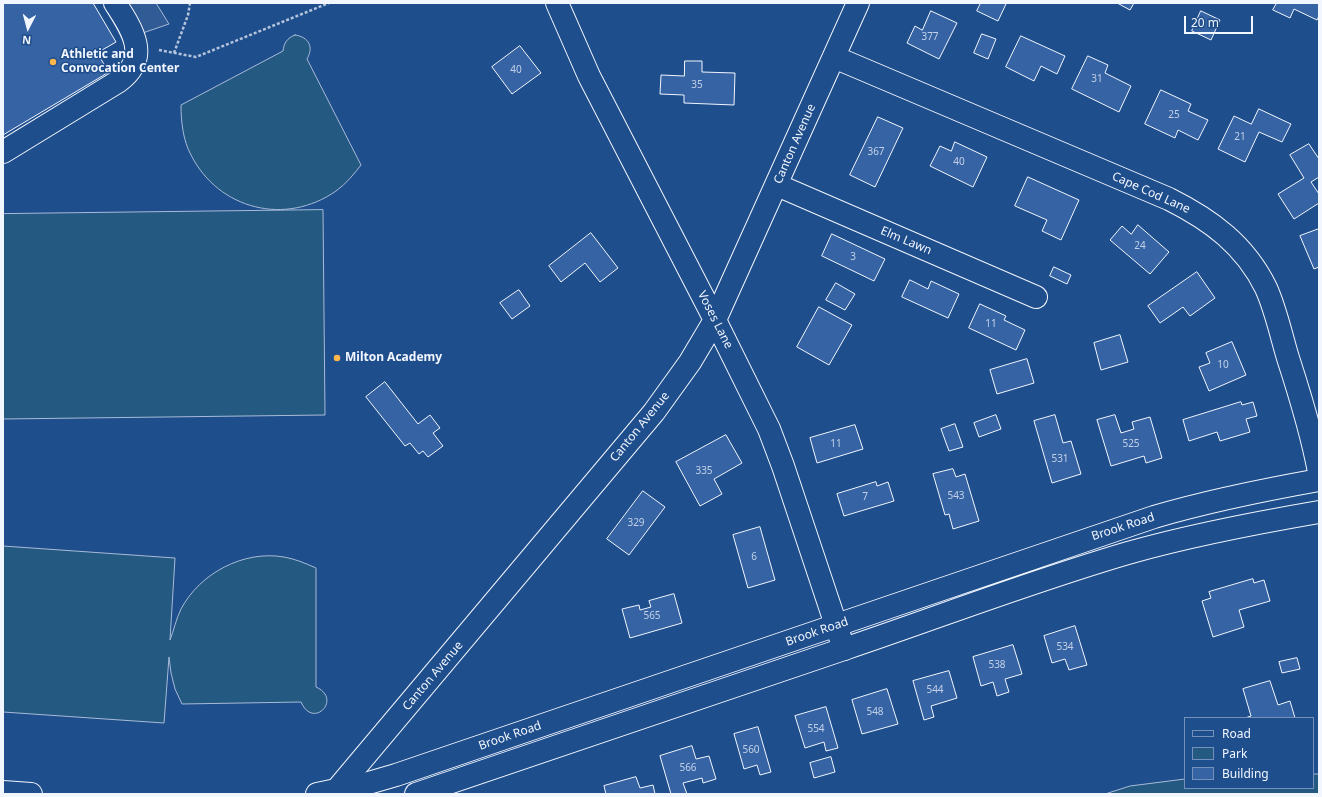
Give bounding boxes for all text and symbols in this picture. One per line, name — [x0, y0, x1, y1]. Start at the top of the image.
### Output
north arrow — [8, 8, 48, 48]
scale bar — [1186, 8, 1255, 34]
text: 20 m — [1191, 14, 1219, 31]
house number: 377 — [921, 31, 939, 43]
text: N — [21, 33, 32, 48]
place label: Athletic and Convocation Center — [61, 48, 179, 76]
marker: Athletic and Convocation Center — [48, 57, 58, 67]
house number: 40 — [510, 64, 522, 76]
house number: 31 — [1091, 73, 1103, 85]
house number: 35 — [691, 79, 703, 91]
street label: Canton Avenue — [771, 102, 819, 186]
house number: 25 — [1168, 109, 1180, 121]
house number: 21 — [1234, 131, 1246, 143]
house number: 367 — [867, 146, 885, 158]
house number: 40 — [953, 156, 965, 168]
street label: Cape Cod Lane — [1110, 169, 1192, 217]
street label: Elm Lawn — [878, 224, 934, 258]
house number: 24 — [1134, 240, 1146, 252]
house number: 3 — [850, 251, 856, 263]
street label: Voses Lane — [694, 289, 736, 351]
house number: 11 — [985, 318, 997, 330]
place label: Milton Academy — [345, 351, 442, 365]
marker: Milton Academy — [332, 353, 342, 363]
house number: 10 — [1217, 359, 1229, 371]
street label: Canton Avenue — [607, 389, 673, 465]
house number: 11 — [830, 438, 842, 450]
house number: 525 — [1122, 438, 1140, 450]
house number: 531 — [1051, 453, 1069, 465]
house number: 335 — [695, 465, 713, 477]
house number: 543 — [947, 490, 965, 502]
house number: 7 — [862, 491, 868, 503]
street label: Brook Road — [1090, 510, 1156, 544]
house number: 329 — [627, 517, 645, 529]
house number: 6 — [751, 551, 757, 563]
house number: 565 — [643, 610, 661, 622]
street label: Brook Road — [784, 615, 850, 649]
street label: Canton Avenue — [400, 638, 466, 714]
house number: 534 — [1056, 641, 1074, 653]
house number: 538 — [988, 659, 1006, 671]
house number: 544 — [926, 684, 944, 696]
house number: 548 — [866, 706, 884, 718]
legend — [1184, 717, 1314, 789]
street label: Brook Road — [477, 719, 543, 753]
house number: 554 — [807, 723, 825, 735]
text: Road — [1222, 725, 1251, 742]
house number: 560 — [742, 744, 760, 756]
text: Park — [1222, 745, 1247, 762]
house number: 566 — [679, 762, 697, 774]
text: Building — [1222, 765, 1269, 782]

